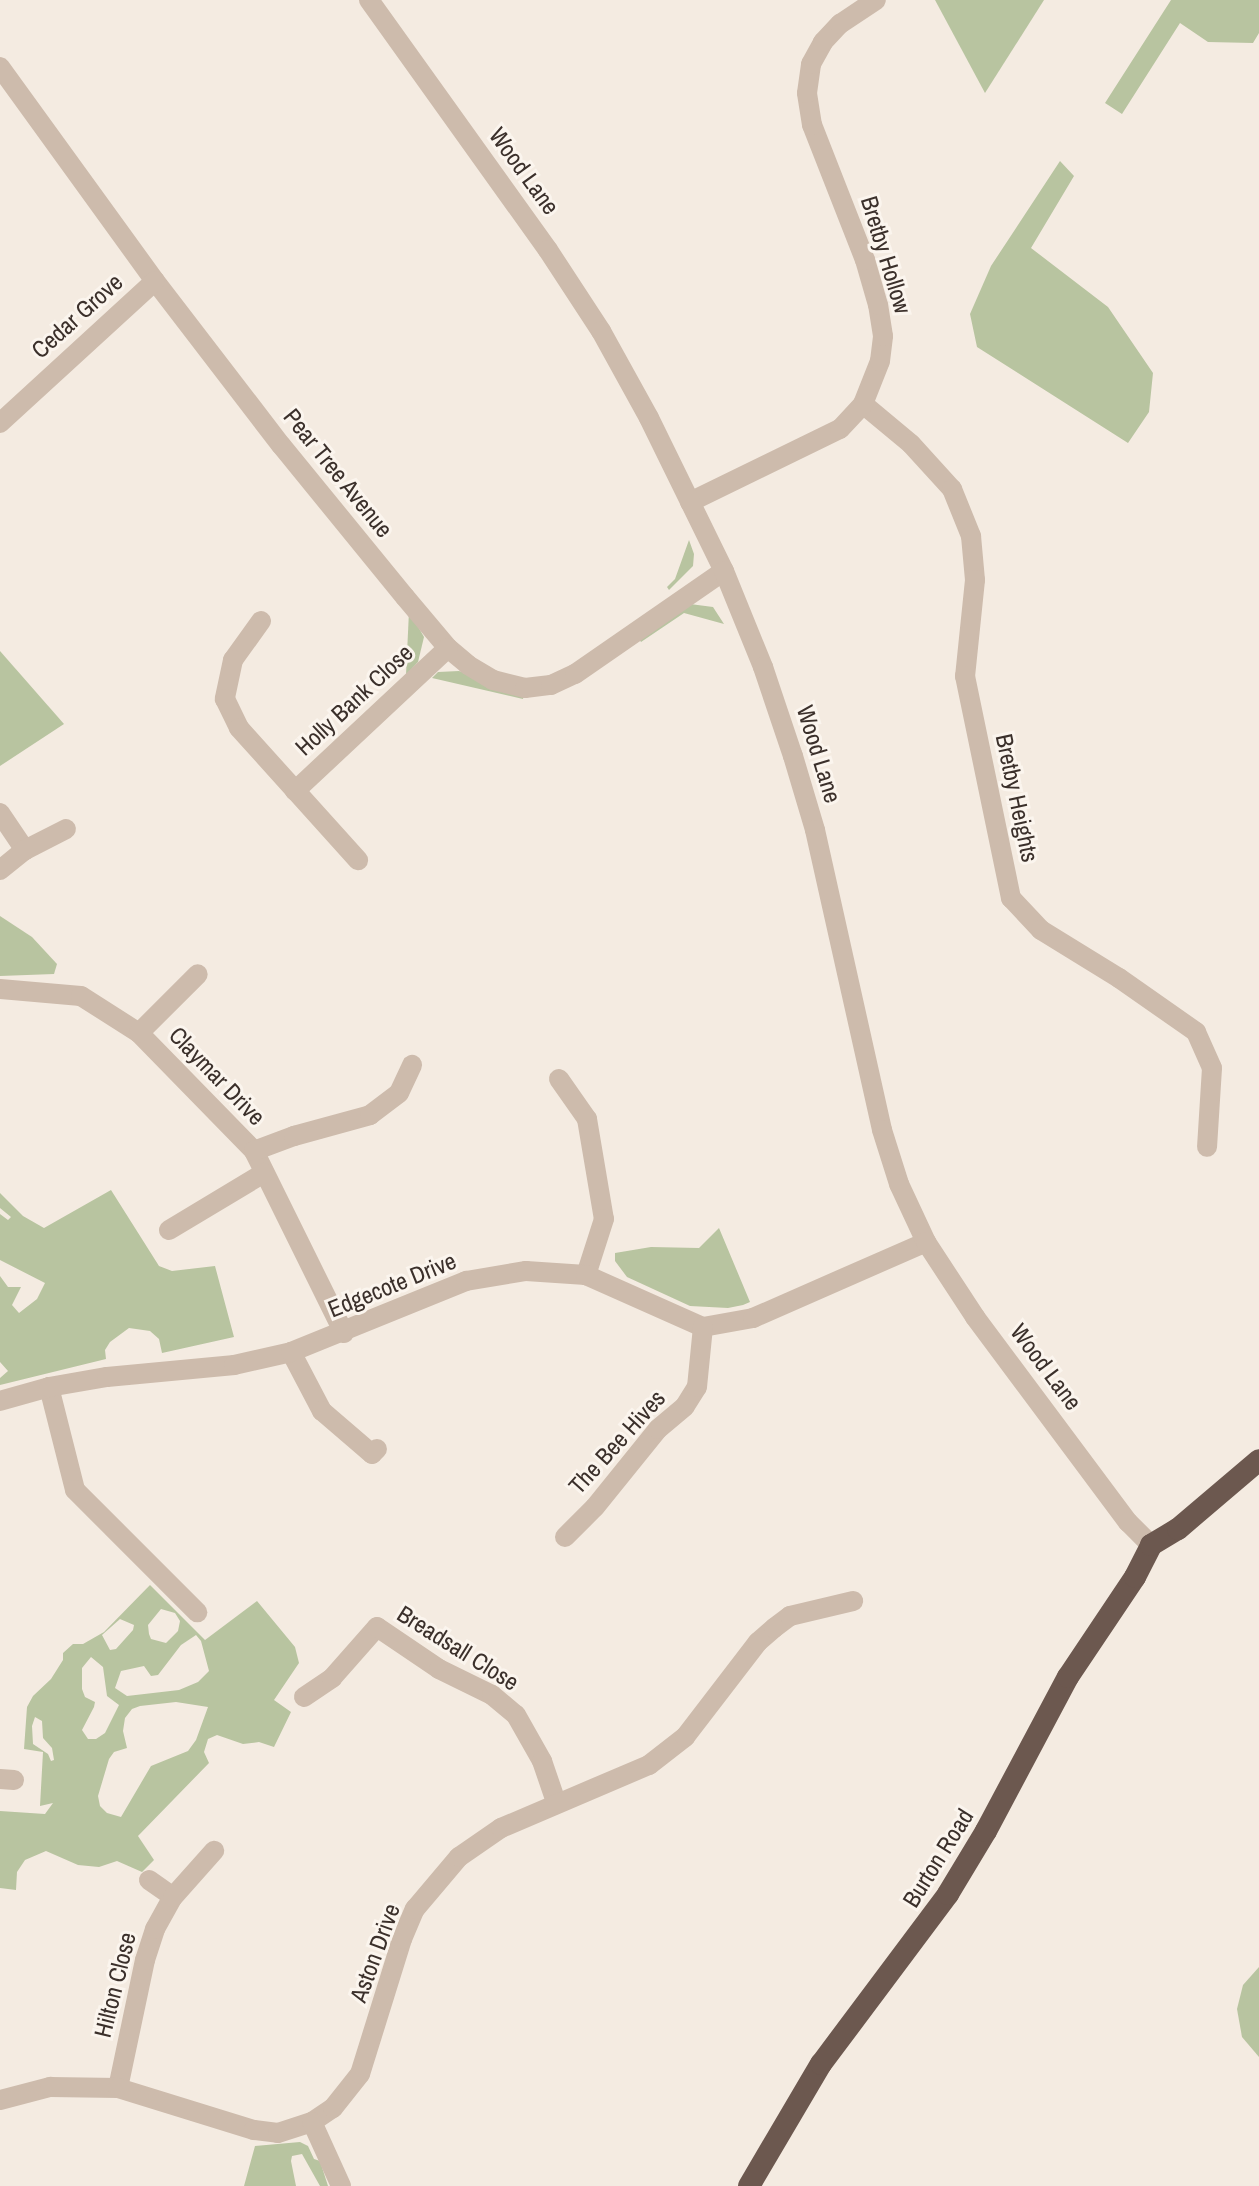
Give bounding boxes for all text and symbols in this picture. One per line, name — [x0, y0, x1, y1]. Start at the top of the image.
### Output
street label: Wood Lane — [483, 122, 565, 220]
street label: Bretby Hollow — [854, 193, 918, 317]
street label: Cedar Grove — [26, 268, 128, 364]
street label: Pear Tree Avenue — [277, 402, 399, 544]
street label: Holly Bank Close — [289, 638, 419, 762]
street label: Wood Lane — [791, 702, 847, 806]
street label: Bretby Heights — [989, 731, 1045, 865]
street label: Claymar Drive — [163, 1021, 271, 1131]
street label: Edgecote Drive — [324, 1246, 460, 1324]
street label: Wood Lane — [1004, 1318, 1088, 1416]
street label: The Bee Hives — [563, 1384, 671, 1500]
street label: Breadsall Close — [392, 1599, 524, 1697]
street label: Burton Road — [897, 1804, 979, 1912]
street label: Aston Drive — [344, 1900, 406, 2006]
street label: Hilton Close — [88, 1930, 142, 2040]

